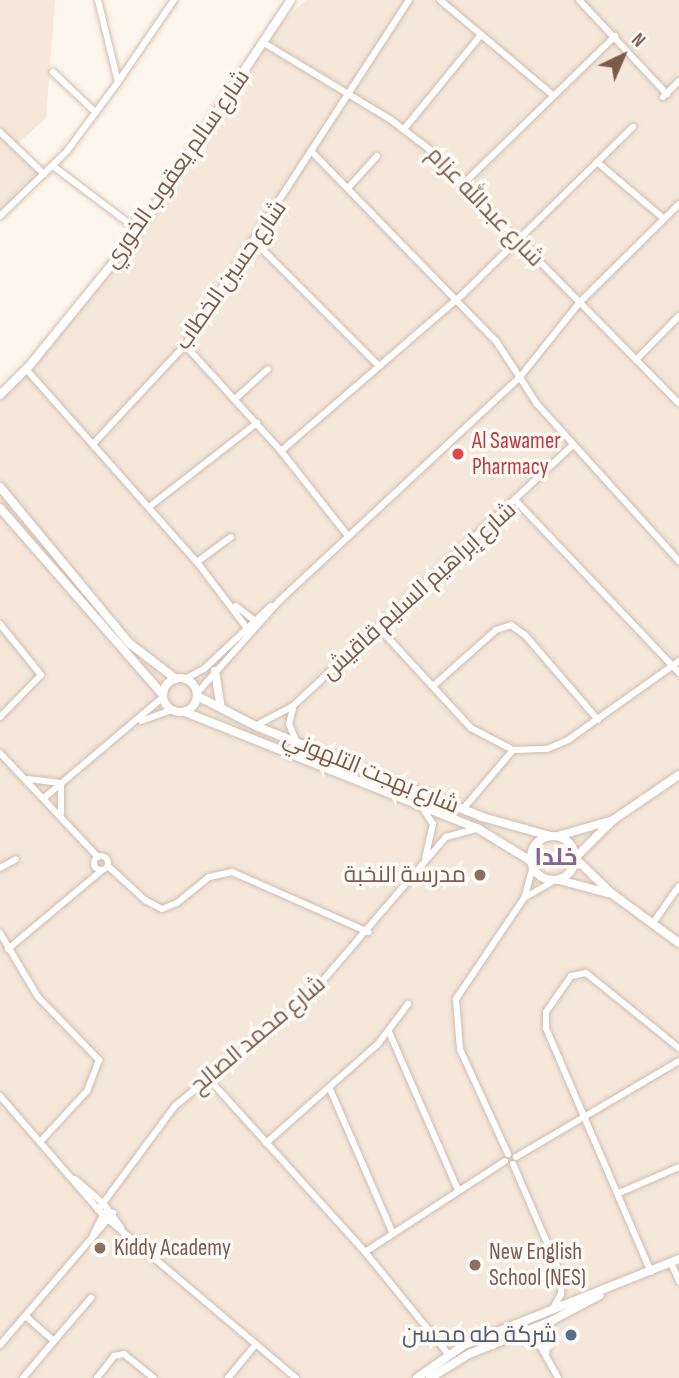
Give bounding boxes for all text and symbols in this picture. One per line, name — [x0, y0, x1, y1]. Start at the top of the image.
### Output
north arrow — [588, 21, 658, 91]
text: N — [626, 29, 650, 52]
street label: شارع سالم يعقوب الخوري — [98, 64, 256, 274]
street label: شارع عبدالله عزام — [421, 141, 549, 273]
street label: شارع حسين الخطاب — [169, 195, 293, 355]
place label: Al Sawamer Pharmacy — [472, 427, 561, 481]
marker: Al Sawamer Pharmacy — [450, 446, 466, 462]
street label: شارع إبراهيم السليم قاقيش — [316, 496, 522, 686]
street label: شارع بهجت التلهوني — [279, 724, 463, 820]
district label: خلدا — [534, 844, 578, 872]
place label: مدرسة النخبة — [344, 861, 466, 889]
marker: مدرسة النخبة — [472, 867, 488, 883]
street label: شارع محمد الصالح — [185, 970, 331, 1100]
place label: Kiddy Academy — [114, 1234, 231, 1262]
place label: New English School (NES) — [489, 1238, 586, 1292]
marker: Kiddy Academy — [92, 1240, 108, 1256]
marker: New English School (NES) — [467, 1257, 483, 1273]
place label: شركة طه محسن — [402, 1321, 557, 1349]
marker: شركة طه محسن — [563, 1327, 579, 1343]

